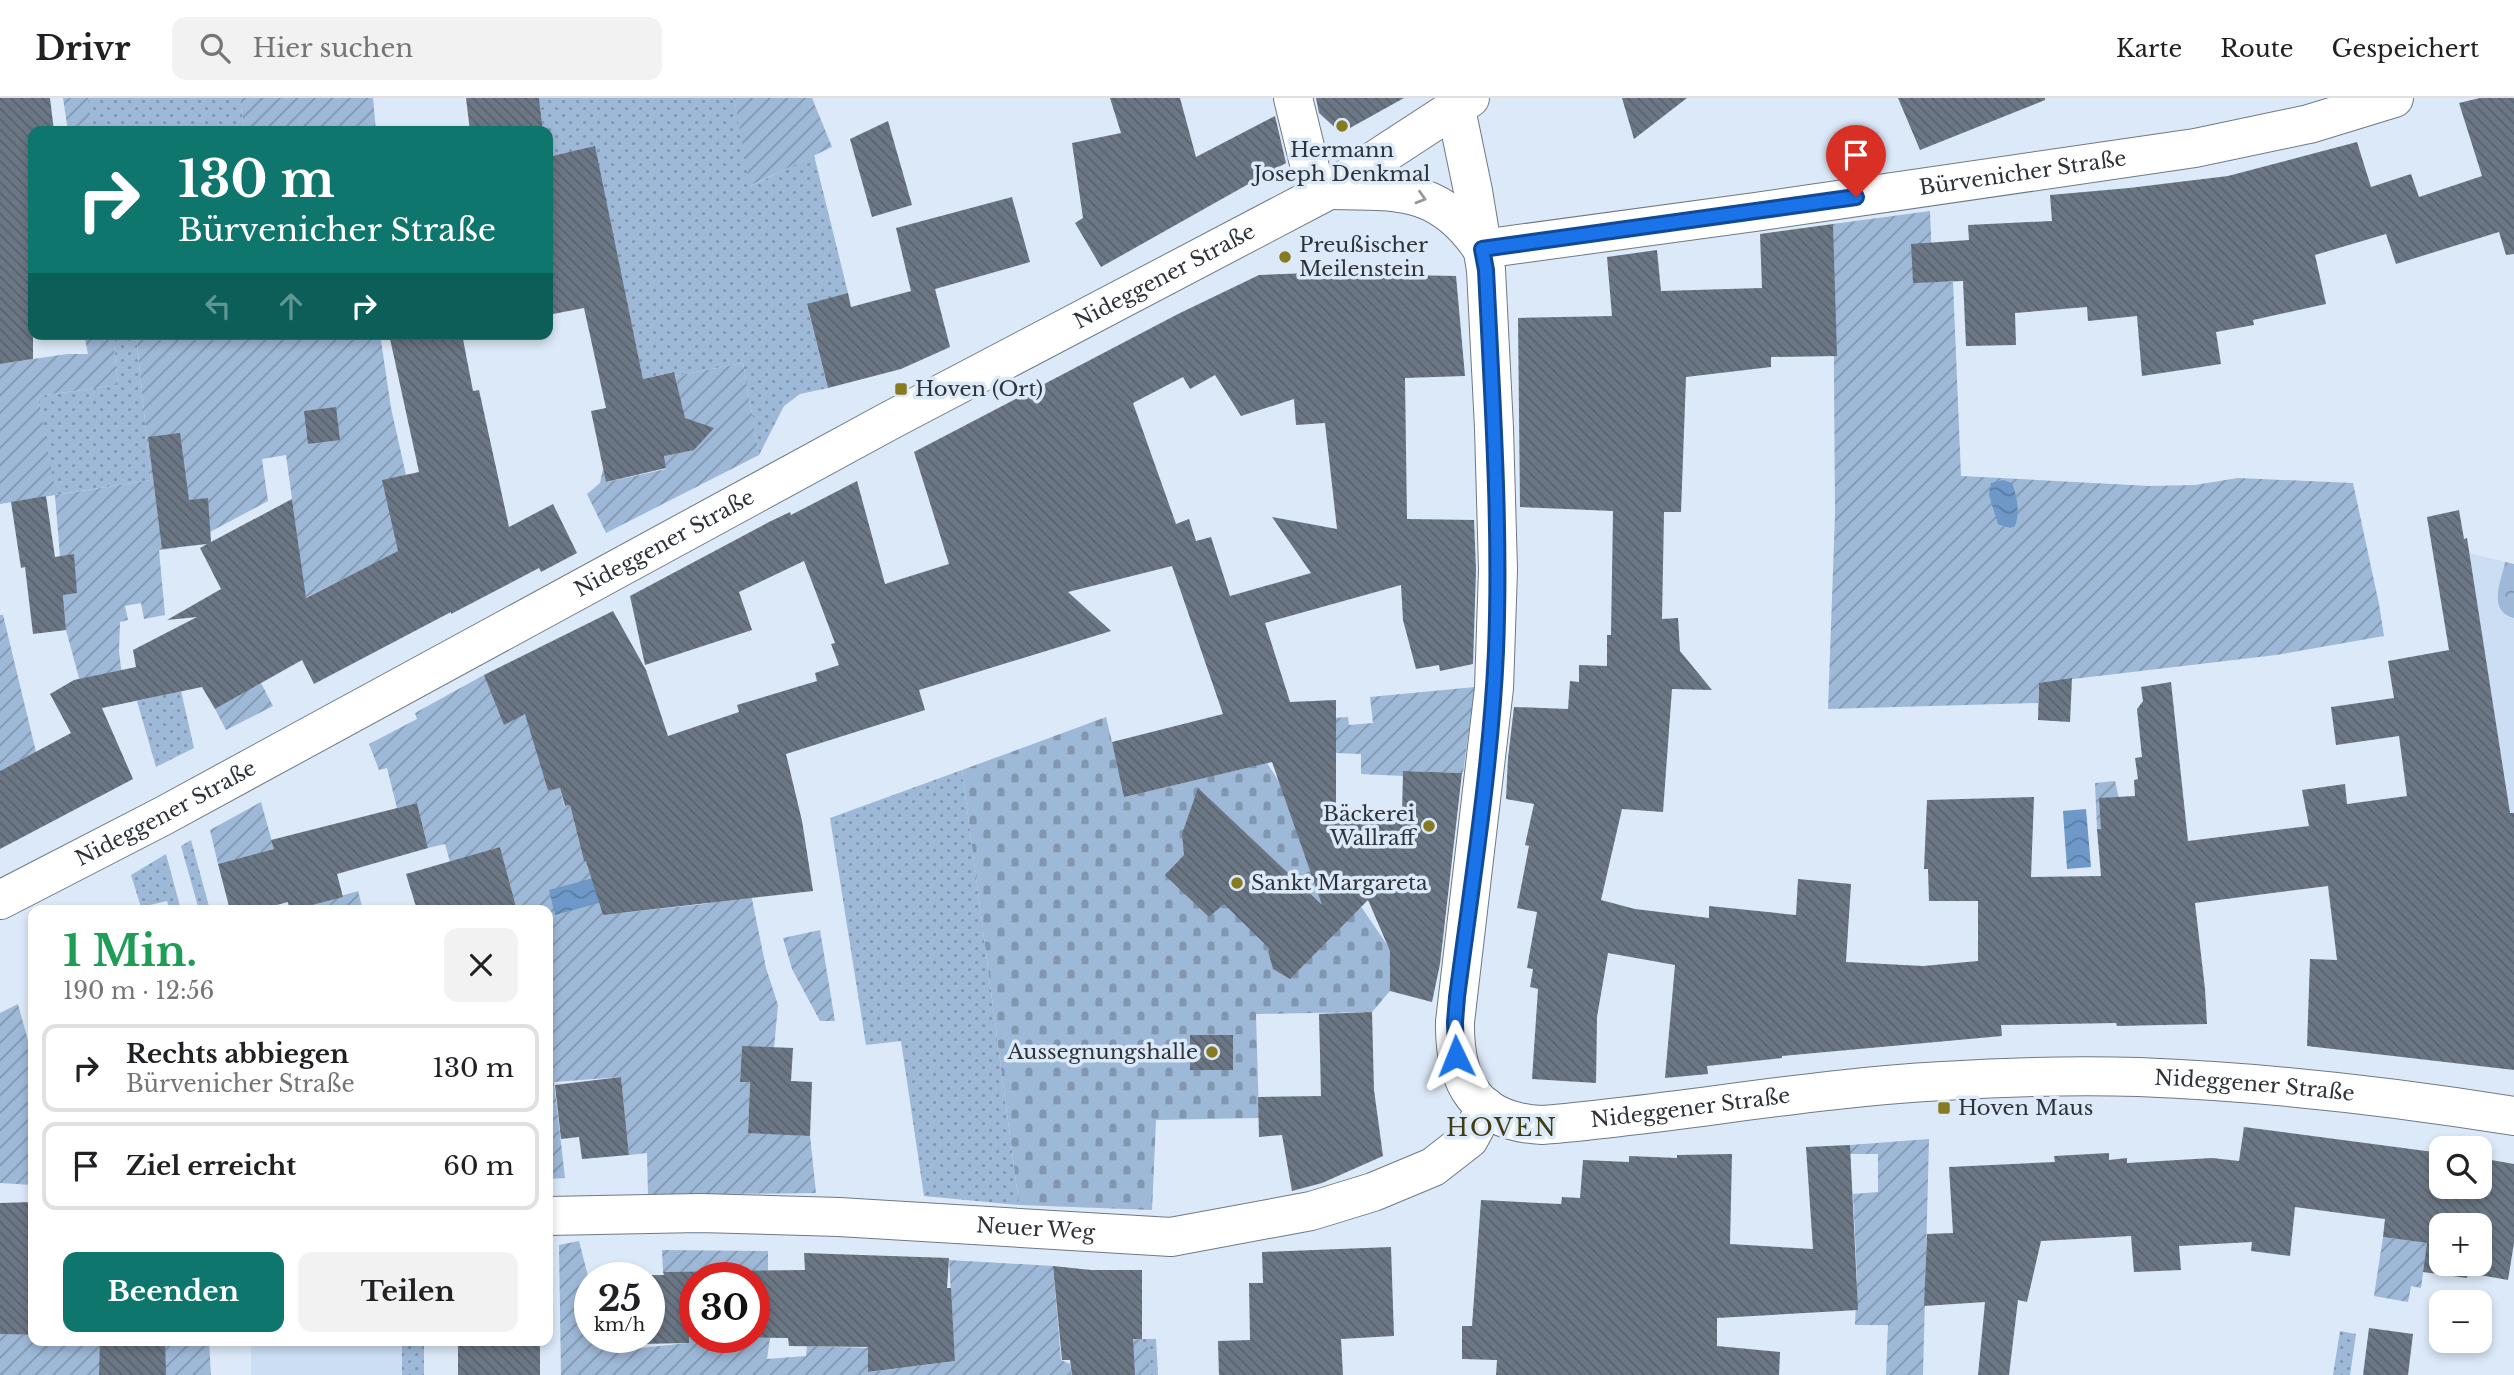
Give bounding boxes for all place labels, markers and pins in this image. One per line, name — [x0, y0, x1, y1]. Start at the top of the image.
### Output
marker: Hermann Joseph Denkmal — [1334, 118, 1350, 134]
pin — [1826, 125, 1886, 197]
place label: Hermann Joseph Denkmal — [1251, 137, 1431, 187]
place label: Preußischer Meilenstein — [1299, 232, 1428, 282]
marker: Preußischer Meilenstein — [1277, 249, 1293, 265]
place label: Hoven (Ort) — [915, 376, 1043, 402]
marker: Hoven (Ort) — [893, 381, 909, 397]
place label: Bäckerei Wallraff — [1323, 801, 1418, 851]
marker: Bäckerei Wallraff — [1421, 818, 1437, 834]
place label: Sankt Margareta — [1251, 870, 1428, 896]
marker: Sankt Margareta — [1229, 875, 1245, 891]
place label: Aussegnungshalle — [1006, 1039, 1198, 1065]
marker: Aussegnungshalle — [1204, 1044, 1220, 1060]
place label: Hoven Maus — [1958, 1095, 2093, 1121]
marker: Hoven Maus — [1936, 1100, 1952, 1116]

